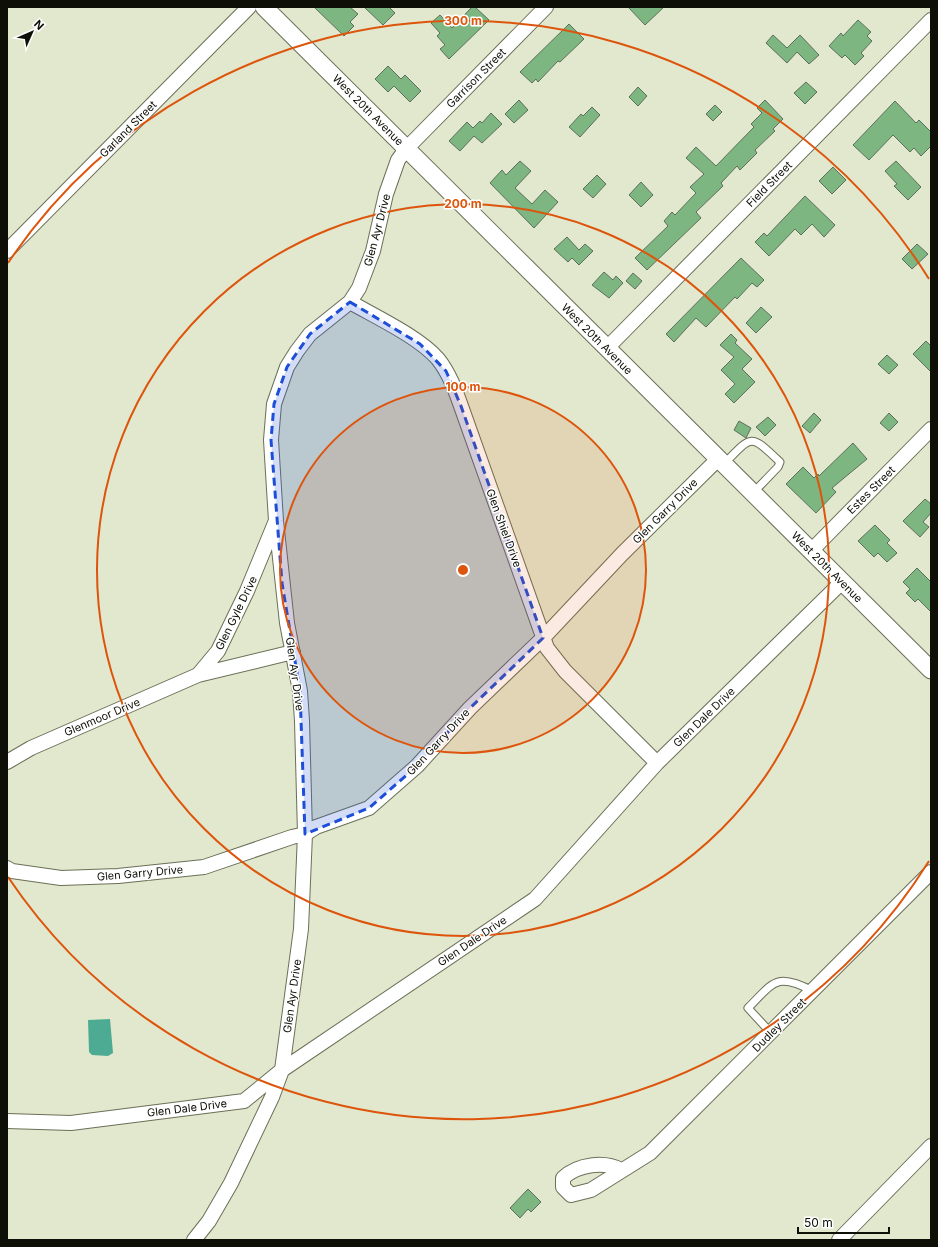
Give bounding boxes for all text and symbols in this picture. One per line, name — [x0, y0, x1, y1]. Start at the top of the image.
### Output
north arrow — [12, 12, 52, 52]
text: 300 m — [444, 13, 482, 28]
text: N — [31, 17, 47, 33]
street label: Garrison Street — [443, 45, 509, 111]
street label: West 20th Avenue — [330, 72, 406, 148]
street label: Garland Street — [97, 97, 160, 160]
street label: Field Street — [743, 158, 795, 210]
street label: Glen Ayr Drive — [361, 192, 393, 268]
text: 200 m — [444, 196, 482, 211]
street label: West 20th Avenue — [559, 301, 635, 377]
text: 100 m — [445, 379, 481, 394]
street label: Estes Street — [844, 463, 898, 517]
street label: Glen Garry Drive — [629, 475, 701, 547]
street label: Glen Shiel Drive — [483, 487, 525, 569]
street label: West 20th Avenue — [789, 529, 865, 605]
centre of rings — [456, 563, 470, 577]
street label: Glen Gyle Drive — [212, 574, 260, 652]
street label: Glen Ayr Drive — [283, 636, 307, 712]
street label: Glen Dale Drive — [670, 684, 738, 750]
street label: Glenmoor Drive — [62, 695, 142, 739]
street label: Glen Garry Drive — [403, 706, 473, 778]
street label: Glen Garry Drive — [96, 862, 184, 884]
street label: Glen Dale Drive — [435, 913, 509, 969]
street label: Glen Ayr Drive — [280, 958, 304, 1034]
street label: Dudley Street — [749, 995, 809, 1055]
street label: Glen Dale Drive — [146, 1096, 228, 1120]
scale bar — [798, 1209, 889, 1235]
text: 50 m — [804, 1215, 833, 1230]

